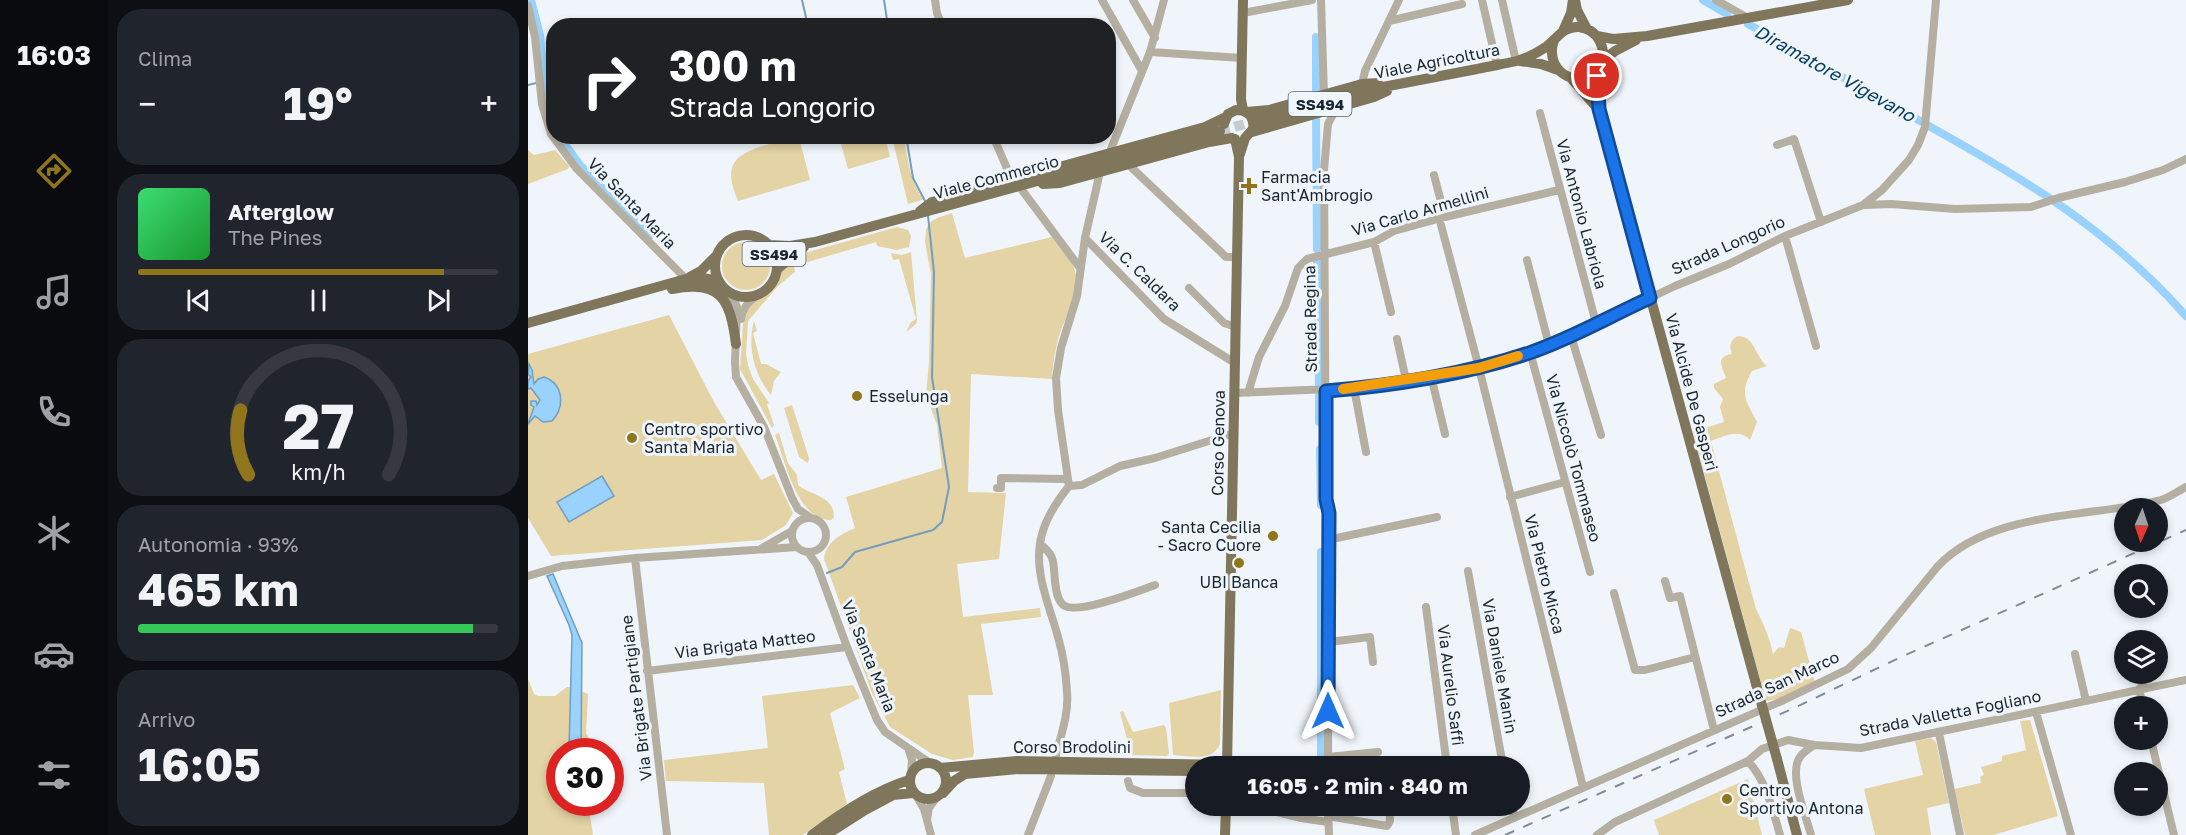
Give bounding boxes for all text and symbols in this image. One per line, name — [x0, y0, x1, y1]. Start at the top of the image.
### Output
water label: Diramatore Vigevano — [1751, 20, 1920, 127]
text: 16:03 — [17, 39, 91, 71]
street label: Viale Agricoltura — [1372, 39, 1502, 83]
text: 300 m — [669, 40, 796, 90]
icon: right — [570, 42, 648, 120]
text: Clima — [138, 46, 192, 70]
pin — [1571, 50, 1622, 101]
icon: arrive — [1580, 59, 1613, 92]
text: 19° — [283, 76, 353, 130]
text: − — [138, 84, 156, 123]
text: + — [480, 84, 498, 123]
text: Strada Longorio — [669, 91, 875, 123]
road number: SS494 — [1288, 92, 1352, 116]
street label: Via Antonio Labriola — [1552, 137, 1612, 291]
icon: directions — [33, 150, 75, 192]
street label: Viale Commercio — [931, 151, 1061, 203]
street label: Via Santa Maria — [584, 153, 680, 253]
place label: Farmacia Sant'Ambrogio — [1261, 167, 1373, 205]
marker: Farmacia Sant'Ambrogio — [1242, 179, 1256, 193]
street label: Via Carlo Armellini — [1349, 182, 1491, 240]
text: Afterglow — [228, 198, 334, 225]
street label: Strada Longorio — [1668, 211, 1788, 279]
text: The Pines — [228, 225, 322, 249]
street label: Via C. Caldara — [1095, 227, 1185, 315]
road number: SS494 — [742, 242, 806, 266]
street label: Strada Regina — [1299, 265, 1321, 373]
icon: music — [33, 271, 75, 313]
icon: previous — [182, 284, 215, 317]
icon: pause — [302, 284, 335, 317]
icon: next — [422, 284, 455, 317]
street label: Via Alcide De Gasperi — [1661, 311, 1723, 473]
street label: Via Niccolò Tommaseo — [1542, 372, 1606, 544]
place label: Esselunga — [869, 386, 949, 406]
text: 27 — [282, 388, 354, 463]
marker: Esselunga — [850, 389, 864, 403]
street label: Corso Genova — [1207, 390, 1229, 496]
icon: phone — [33, 391, 75, 433]
place label: Centro sportivo Santa Maria — [644, 419, 763, 457]
marker: Centro sportivo Santa Maria — [625, 431, 639, 445]
text: km/h — [291, 459, 345, 485]
north arrow — [2114, 498, 2168, 552]
map controls — [2114, 498, 2168, 816]
icon: climate — [33, 512, 75, 554]
street label: Via Pietro Micca — [1520, 512, 1570, 636]
place label: Santa Cecilia - Sacro Cuore — [1158, 517, 1261, 555]
marker: Santa Cecilia - Sacro Cuore — [1266, 529, 1280, 543]
text: Autonomia · 93% — [138, 532, 298, 556]
marker: UBI Banca — [1232, 556, 1246, 570]
text: 465 km — [138, 562, 299, 616]
button: search — [2114, 564, 2168, 618]
place label: UBI Banca — [1200, 572, 1278, 592]
street label: Via Santa Maria — [837, 597, 901, 715]
street label: Via Daniele Manin — [1478, 597, 1522, 735]
street label: Via Brigate Partigiane — [616, 614, 656, 782]
street label: Via Aurelio Saffi — [1434, 623, 1468, 747]
street label: Via Brigata Matteo — [673, 625, 817, 663]
button: layers — [2114, 630, 2168, 684]
icon: car — [33, 633, 75, 675]
street label: Strada San Marco — [1712, 646, 1842, 722]
position arrow — [1296, 679, 1360, 743]
street label: Strada Valletta Fogliano — [1857, 686, 2043, 740]
button: + — [2114, 696, 2168, 750]
text: Arrivo — [138, 707, 195, 731]
text: 16:05 — [138, 737, 261, 791]
street label: Corso Brodolini — [1013, 737, 1131, 757]
speed limit sign: 30 — [546, 738, 624, 816]
icon: filters — [33, 754, 75, 796]
button: − — [2114, 762, 2168, 816]
text: 16:05 · 2 min · 840 m — [1247, 772, 1468, 799]
place label: Centro Sportivo Antona — [1739, 780, 1863, 818]
marker: Centro Sportivo Antona — [1720, 792, 1734, 806]

